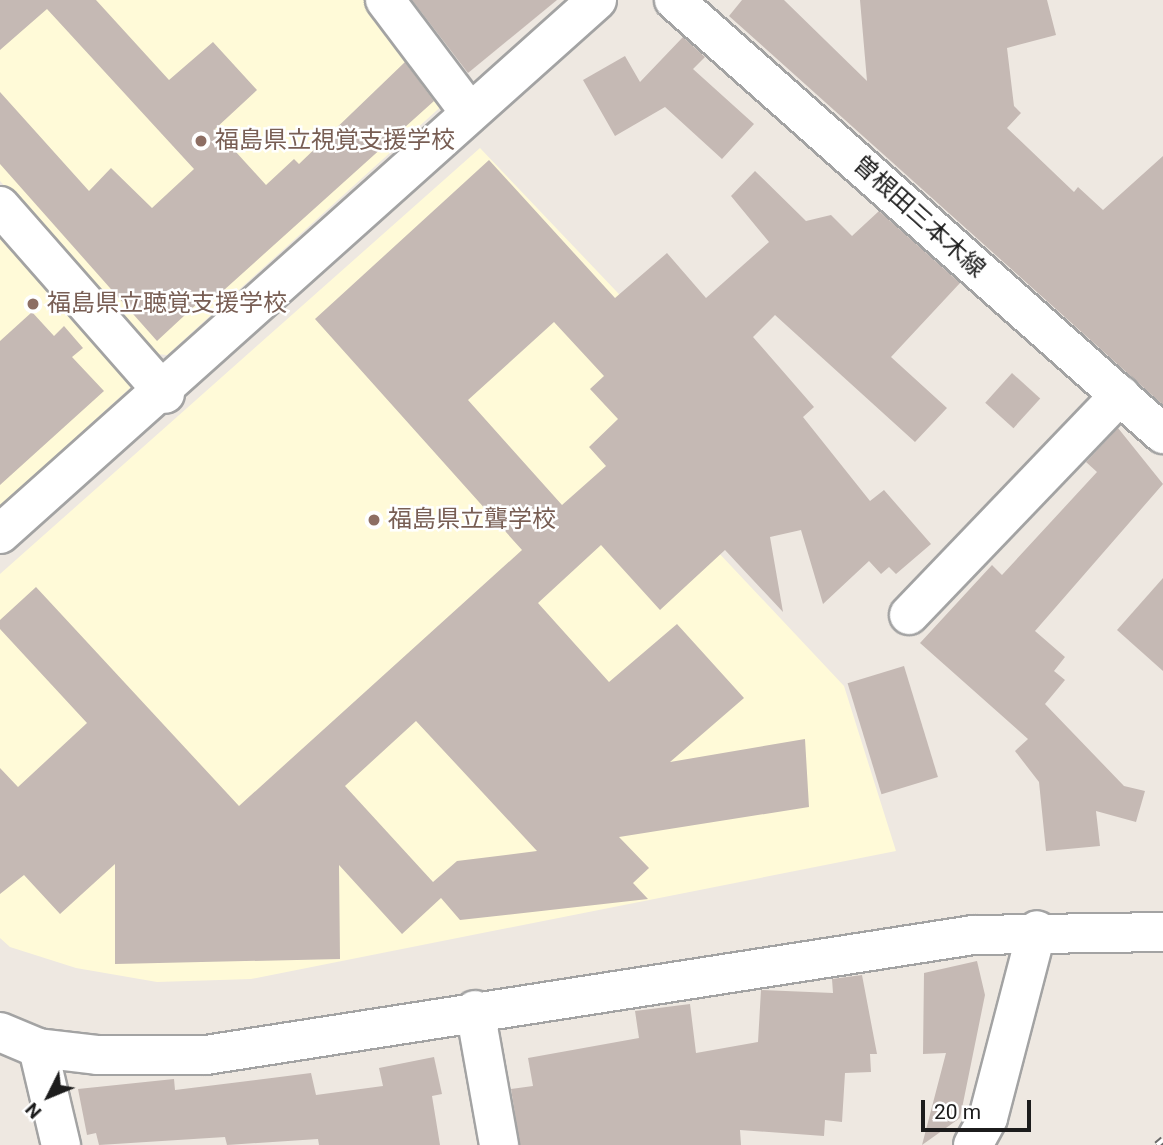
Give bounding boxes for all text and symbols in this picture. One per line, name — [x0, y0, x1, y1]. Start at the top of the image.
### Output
place label: 福島県立視覚支援学校 — [215, 127, 455, 155]
marker: 福島県立視覚支援学校 — [193, 133, 209, 149]
street label: 曽根田三本木線 — [847, 150, 991, 284]
place label: 福島県立聴覚支援学校 — [47, 290, 287, 318]
marker: 福島県立聴覚支援学校 — [25, 296, 41, 312]
place label: 福島県立聾学校 — [388, 506, 556, 534]
marker: 福島県立聾学校 — [366, 512, 382, 528]
north arrow — [14, 1061, 84, 1131]
scale bar — [925, 1086, 1035, 1130]
text: N — [20, 1098, 46, 1123]
text: 20 m — [934, 1100, 981, 1124]

